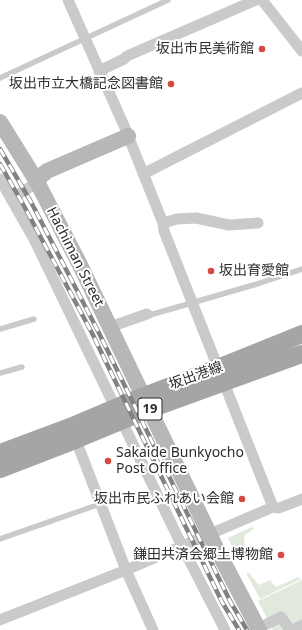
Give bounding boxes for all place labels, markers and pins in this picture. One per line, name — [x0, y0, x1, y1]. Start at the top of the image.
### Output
place label: 坂出市民美術館 — [156, 41, 254, 57]
marker: 坂出市民美術館 — [257, 44, 267, 54]
place label: 坂出市立大橋記念図書館 — [9, 76, 163, 92]
marker: 坂出市立大橋記念図書館 — [166, 79, 176, 89]
place label: 坂出育愛館 — [219, 263, 289, 279]
marker: 坂出育愛館 — [206, 266, 216, 276]
place label: Sakaide Bunkyocho Post Office — [116, 445, 244, 478]
marker: Sakaide Bunkyocho Post Office — [103, 456, 113, 466]
place label: 坂出市民ふれあい会館 — [94, 491, 234, 507]
marker: 坂出市民ふれあい会館 — [237, 494, 247, 504]
place label: 鎌田共済会郷土博物館 — [133, 547, 273, 563]
marker: 鎌田共済会郷土博物館 — [276, 550, 286, 560]

